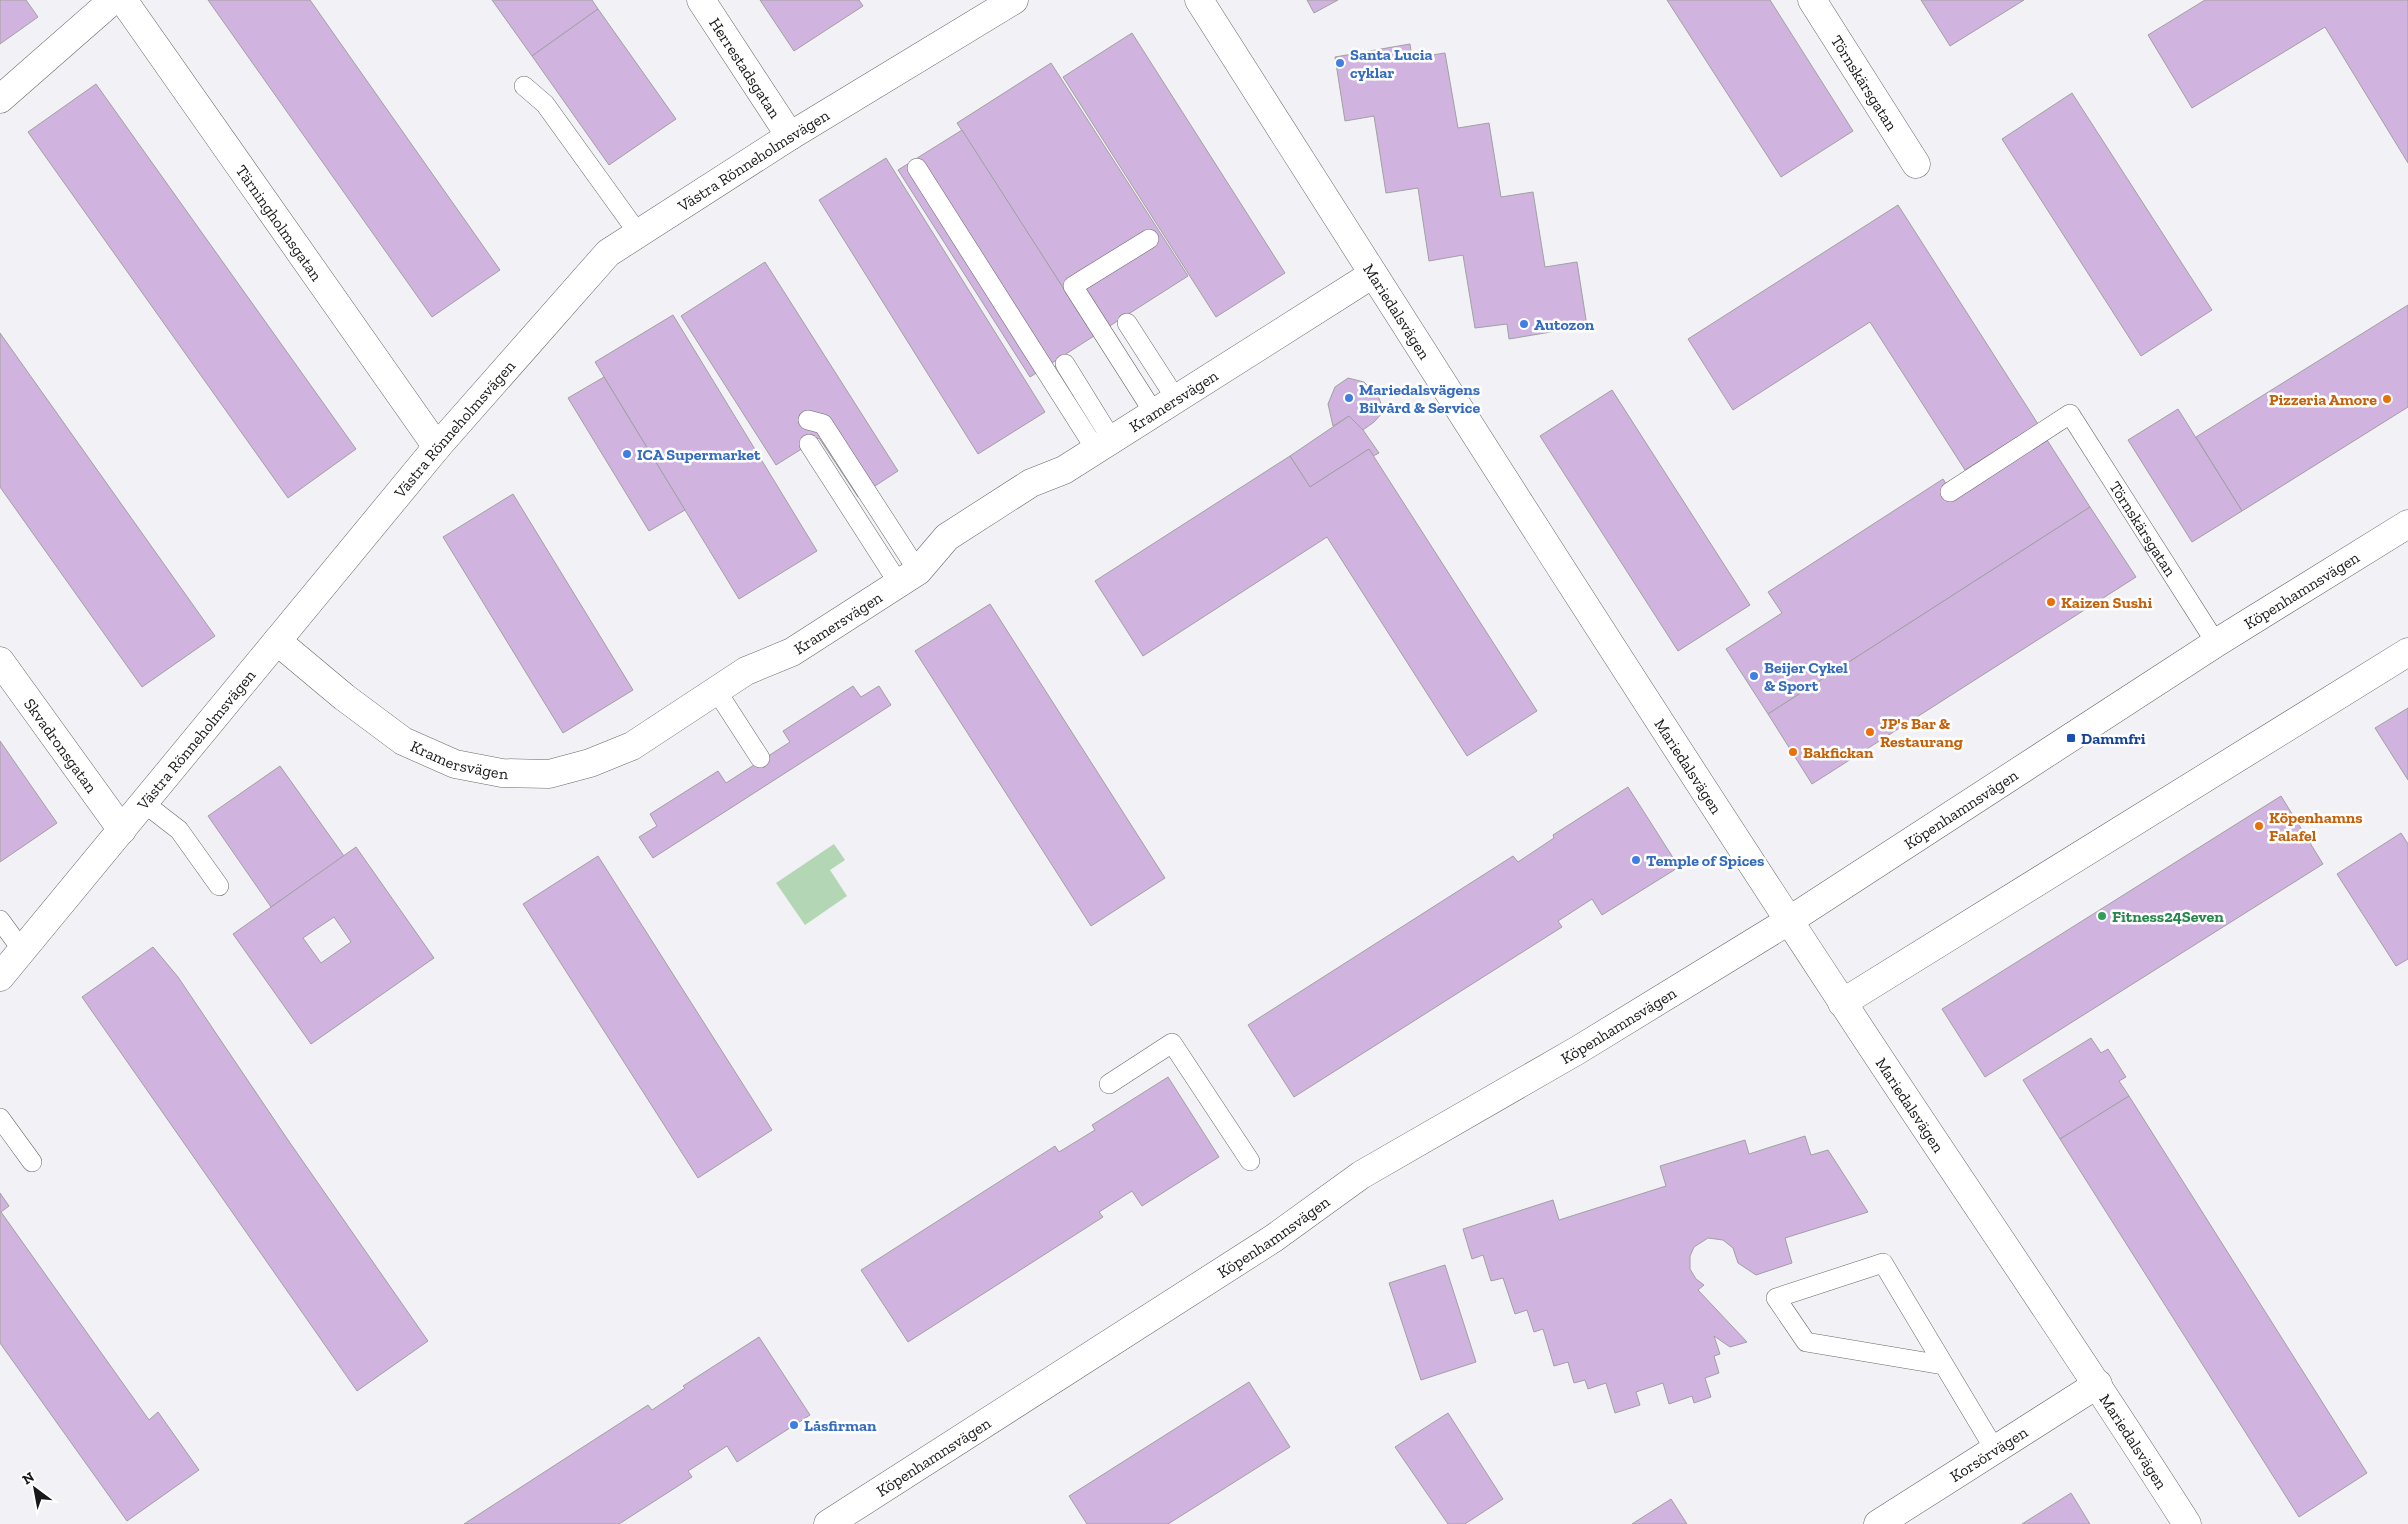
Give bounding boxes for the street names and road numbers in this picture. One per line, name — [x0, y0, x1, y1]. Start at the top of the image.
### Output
street label: Herrestadsgatan — [706, 14, 786, 122]
street label: Törnskärsgatan — [1827, 32, 1902, 135]
street label: Västra Rönneholmsvägen — [673, 105, 833, 216]
street label: Tärningholmsgatan — [232, 161, 327, 285]
street label: Mariedalsvägen — [1360, 260, 1435, 363]
street label: Västra Rönneholmsvägen — [389, 355, 519, 502]
street label: Kramersvägen — [1126, 365, 1222, 436]
street label: Törnskärsgatan — [2106, 477, 2181, 580]
street label: Köpenhamnsvägen — [2240, 547, 2363, 633]
street label: Kramersvägen — [790, 587, 886, 658]
street label: Västra Rönneholmsvägen — [132, 665, 260, 814]
street label: Skvadronsgatan — [20, 694, 102, 797]
street label: Mariedalsvägen — [1651, 715, 1727, 818]
street label: Kramersvägen — [408, 736, 509, 783]
street label: Köpenhamnsvägen — [1900, 765, 2022, 853]
street label: Köpenhamnsvägen — [1557, 982, 1680, 1067]
street label: Mariedalsvägen — [1872, 1054, 1949, 1156]
street label: Köpenhamnsvägen — [1214, 1191, 1334, 1281]
street label: Mariedalsvägen — [2096, 1390, 2172, 1493]
street label: Köpenhamnsvägen — [873, 1413, 995, 1500]
street label: Korsörvägen — [1946, 1422, 2032, 1485]

